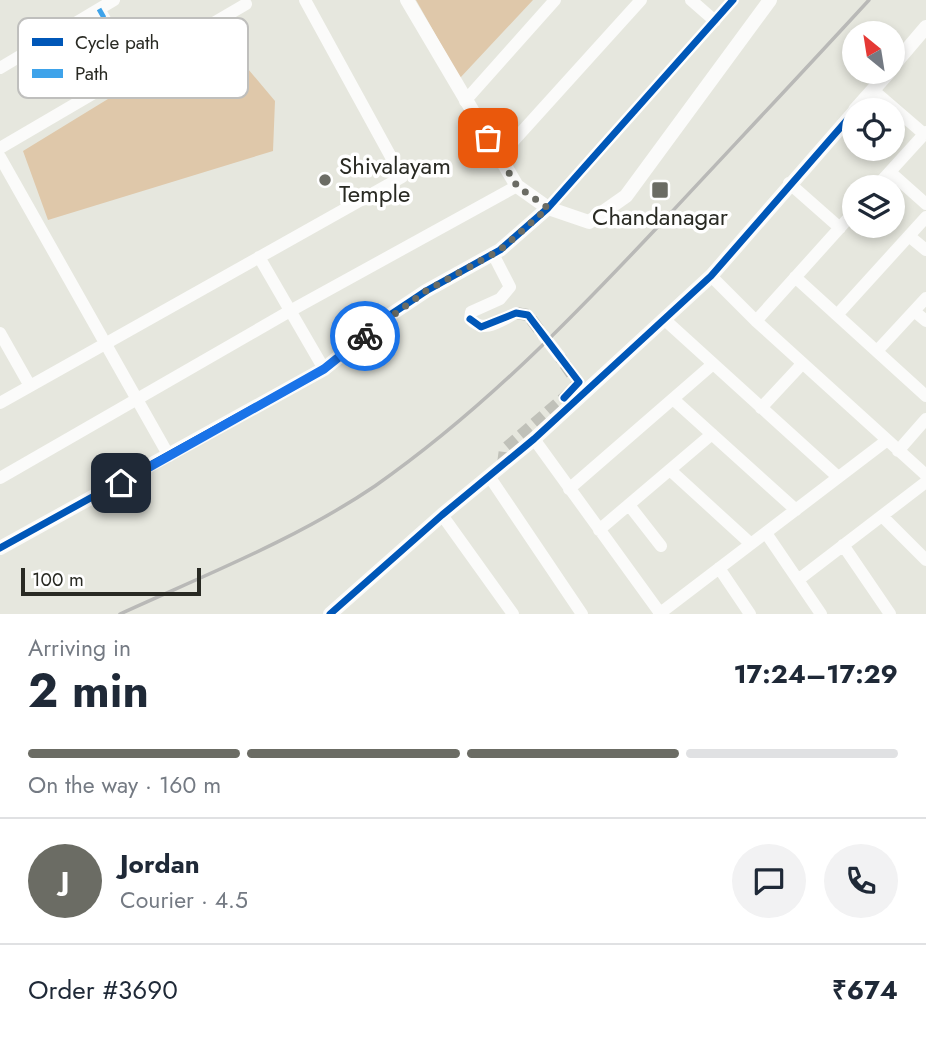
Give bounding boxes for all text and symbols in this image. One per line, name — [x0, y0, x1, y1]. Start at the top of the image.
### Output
legend — [18, 18, 248, 98]
north arrow — [842, 21, 905, 84]
map controls — [842, 21, 905, 238]
text: Cycle path — [75, 29, 160, 56]
text: Path — [75, 60, 109, 87]
button: locate — [842, 98, 905, 161]
pin — [458, 108, 518, 168]
icon: bag — [469, 119, 507, 157]
place label: Shivalayam Temple — [339, 148, 451, 211]
marker: Shivalayam Temple — [317, 172, 333, 188]
button: layers — [842, 175, 905, 238]
marker: Chandanagar — [650, 180, 670, 200]
place label: Chandanagar — [592, 199, 729, 234]
courier — [330, 301, 400, 371]
icon: bike — [346, 317, 384, 355]
pin — [91, 453, 151, 513]
icon: home — [102, 464, 140, 502]
scale bar — [21, 565, 201, 597]
text: 100 m — [32, 566, 84, 593]
text: Arriving in — [28, 631, 131, 665]
text: 17:24–17:29 — [733, 655, 898, 693]
text: 2 min — [28, 658, 149, 724]
text: On the way · 160 m — [28, 768, 221, 802]
button: chat — [732, 844, 806, 918]
button: phone — [824, 844, 898, 918]
text: Jordan — [120, 845, 200, 883]
text: J — [61, 862, 69, 900]
text: Courier · 4.5 — [120, 883, 248, 917]
text: Order #3690 — [28, 971, 178, 1009]
text: ₹674 — [832, 971, 898, 1009]

